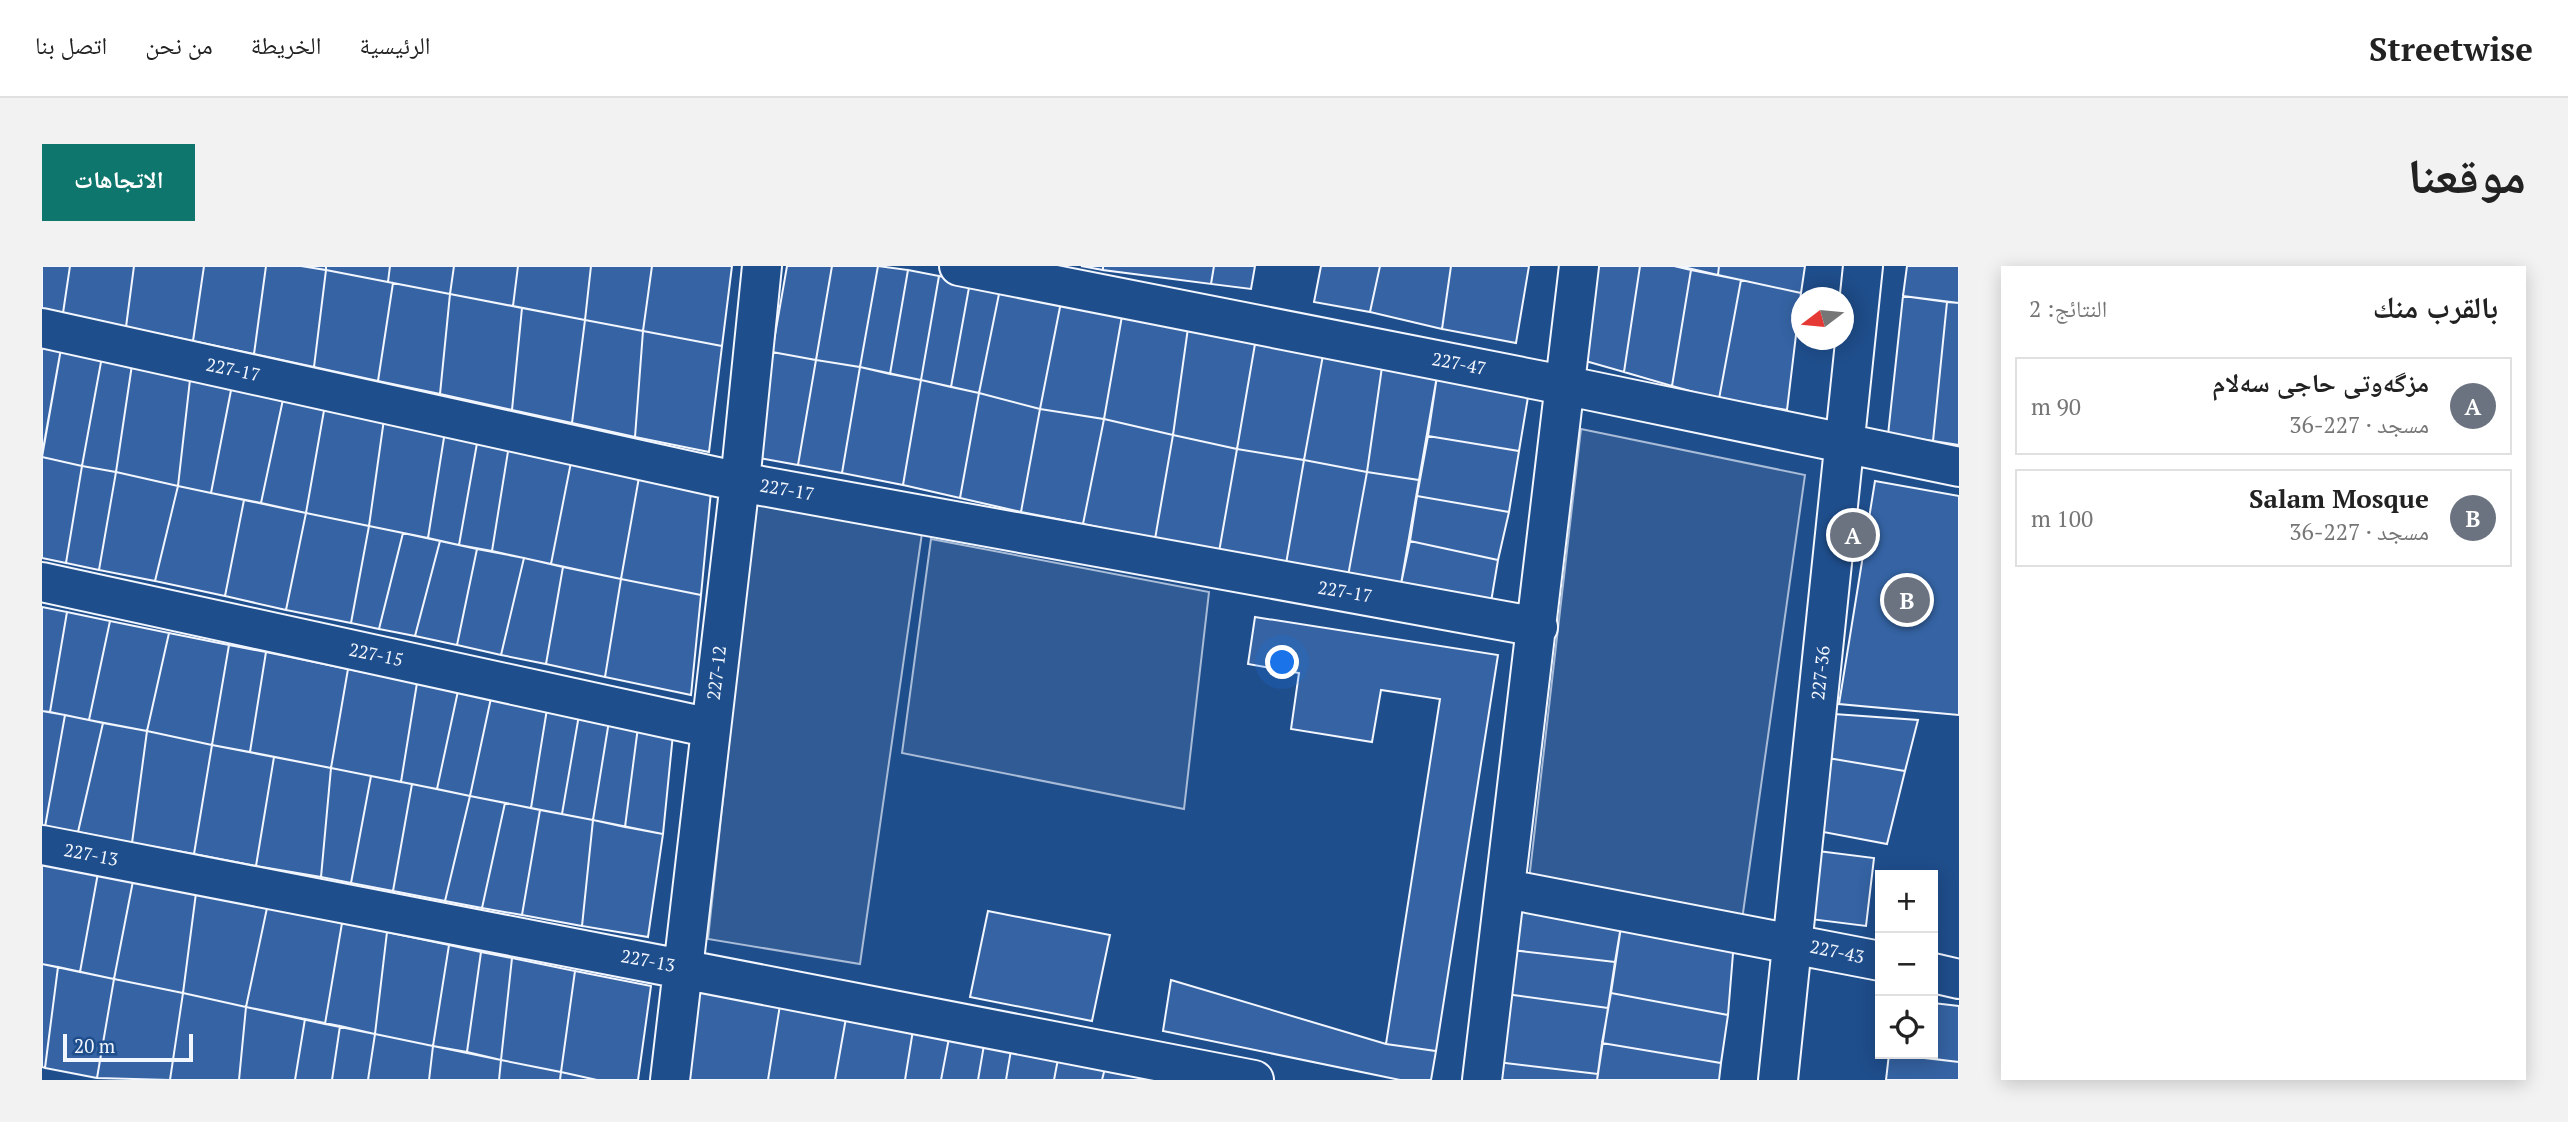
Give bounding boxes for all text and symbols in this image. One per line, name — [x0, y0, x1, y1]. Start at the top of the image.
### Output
text: Streetwise — [2369, 27, 2533, 70]
text: اتصل بنا — [35, 29, 107, 61]
text: من نحن — [145, 29, 213, 61]
text: الخريطة — [251, 29, 321, 61]
text: الرئيسية — [359, 29, 431, 61]
text: موقعنا — [2408, 142, 2526, 207]
button: الاتجاهات — [42, 144, 195, 221]
north arrow — [1791, 287, 1854, 350]
text: بالقرب منك — [2373, 287, 2498, 327]
text: النتائج: 2 — [2029, 293, 2107, 324]
street label: 227-47 — [1430, 346, 1488, 380]
street label: 227-17 — [204, 352, 262, 386]
text: مزگەوتی حاجی سەلام — [2212, 365, 2429, 399]
text: 90 m — [2031, 391, 2081, 422]
text: A — [2465, 391, 2481, 422]
text: مسجد · 227-36 — [2289, 409, 2429, 440]
street label: 227-17 — [758, 472, 816, 506]
text: Salam Mosque — [2249, 481, 2429, 515]
text: 100 m — [2031, 503, 2093, 534]
text: B — [2466, 503, 2480, 534]
pin: A — [1830, 509, 1876, 561]
text: مسجد · 227-36 — [2289, 516, 2429, 547]
street label: 227-17 — [1316, 574, 1374, 608]
pin: B — [1884, 574, 1930, 626]
street label: 227-15 — [347, 637, 405, 671]
street label: 227-12 — [701, 644, 731, 701]
street label: 227-36 — [1805, 644, 1835, 701]
your location — [1265, 645, 1299, 679]
street label: 227-13 — [62, 837, 120, 871]
map controls — [1875, 870, 1938, 1059]
button: + — [1875, 870, 1938, 933]
button: − — [1875, 933, 1938, 996]
street label: 227-43 — [1808, 934, 1866, 968]
street label: 227-13 — [619, 943, 677, 977]
button: locate — [1875, 996, 1938, 1059]
scale bar — [63, 1031, 192, 1063]
text: 20 m — [74, 1033, 115, 1058]

